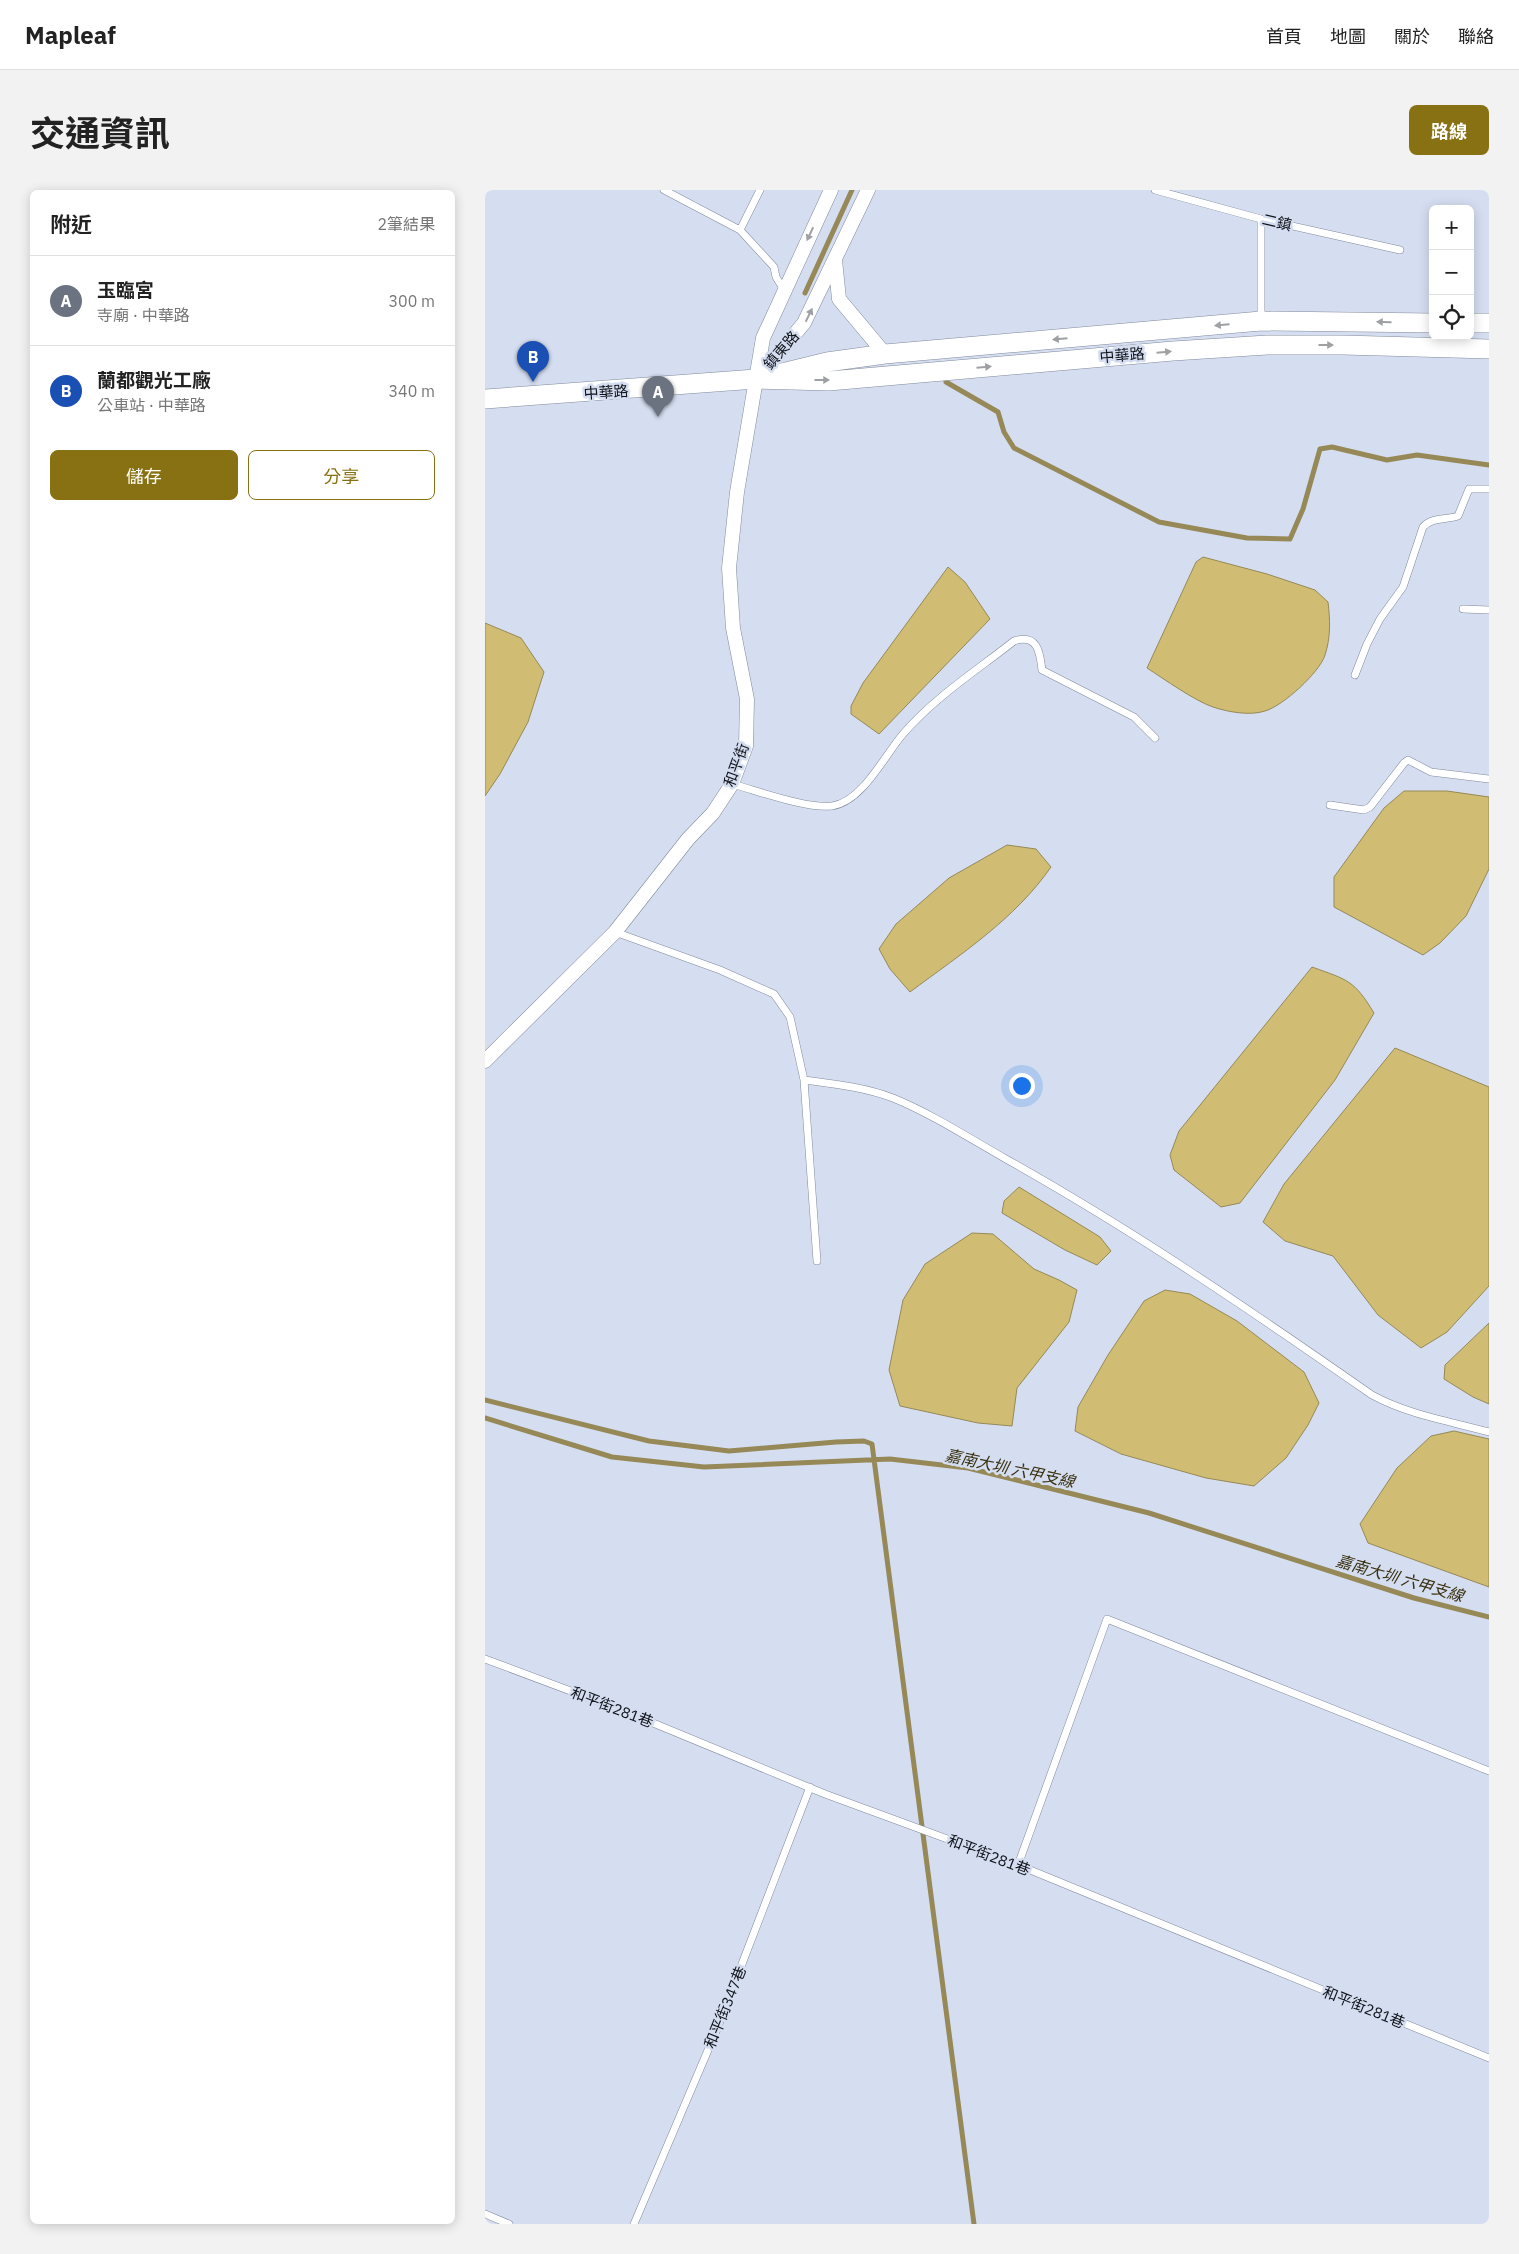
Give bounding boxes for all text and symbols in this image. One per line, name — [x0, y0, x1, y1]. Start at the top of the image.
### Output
text: Mapleaf — [25, 19, 116, 51]
text: 首頁 — [1266, 25, 1302, 48]
text: 地圖 — [1330, 25, 1366, 48]
text: 關於 — [1394, 25, 1430, 48]
text: 聯絡 — [1458, 25, 1494, 48]
button: 路線 — [1409, 105, 1489, 155]
text: 交通資訊 — [30, 110, 170, 156]
map controls — [1429, 205, 1474, 340]
button: + — [1429, 205, 1474, 250]
street label: 二鎮 — [1260, 209, 1294, 235]
text: 附近 — [50, 210, 92, 238]
text: 2筆結果 — [377, 214, 435, 234]
one-way arrow — [805, 227, 813, 241]
button: − — [1429, 250, 1474, 295]
text: 玉臨宮 — [97, 278, 154, 302]
text: A — [61, 291, 71, 311]
text: 300 m — [388, 291, 435, 311]
button: locate — [1429, 295, 1474, 340]
text: 寺廟 · 中華路 — [97, 305, 190, 325]
one-way arrow — [805, 307, 813, 322]
one-way arrow — [1376, 318, 1392, 326]
one-way arrow — [1213, 321, 1229, 329]
street label: 鎮東路 — [759, 327, 803, 373]
one-way arrow — [1052, 335, 1068, 343]
pin: B — [517, 341, 549, 382]
one-way arrow — [1318, 341, 1334, 349]
street label: 中華路 — [1099, 344, 1145, 366]
one-way arrow — [1156, 347, 1172, 355]
one-way arrow — [977, 363, 993, 371]
text: 蘭都觀光工廠 — [97, 368, 211, 392]
pin: A — [642, 376, 674, 417]
one-way arrow — [815, 376, 831, 384]
text: B — [61, 381, 71, 401]
text: 340 m — [388, 381, 435, 401]
street label: 中華路 — [583, 381, 629, 403]
text: 公車站 · 中華路 — [97, 395, 206, 415]
button: 儲存 — [50, 450, 238, 500]
button: 分享 — [248, 450, 435, 500]
street label: 和平街 — [719, 741, 753, 789]
your location — [1009, 1073, 1035, 1099]
water label: 嘉南大圳 六甲支線 — [943, 1445, 1078, 1492]
water label: 嘉南大圳 六甲支線 — [1334, 1550, 1468, 1606]
street label: 和平街281巷 — [568, 1683, 656, 1731]
street label: 和平街281巷 — [945, 1831, 1033, 1879]
street label: 和平街347巷 — [700, 1963, 750, 2051]
street label: 和平街281巷 — [1320, 1982, 1408, 2032]

